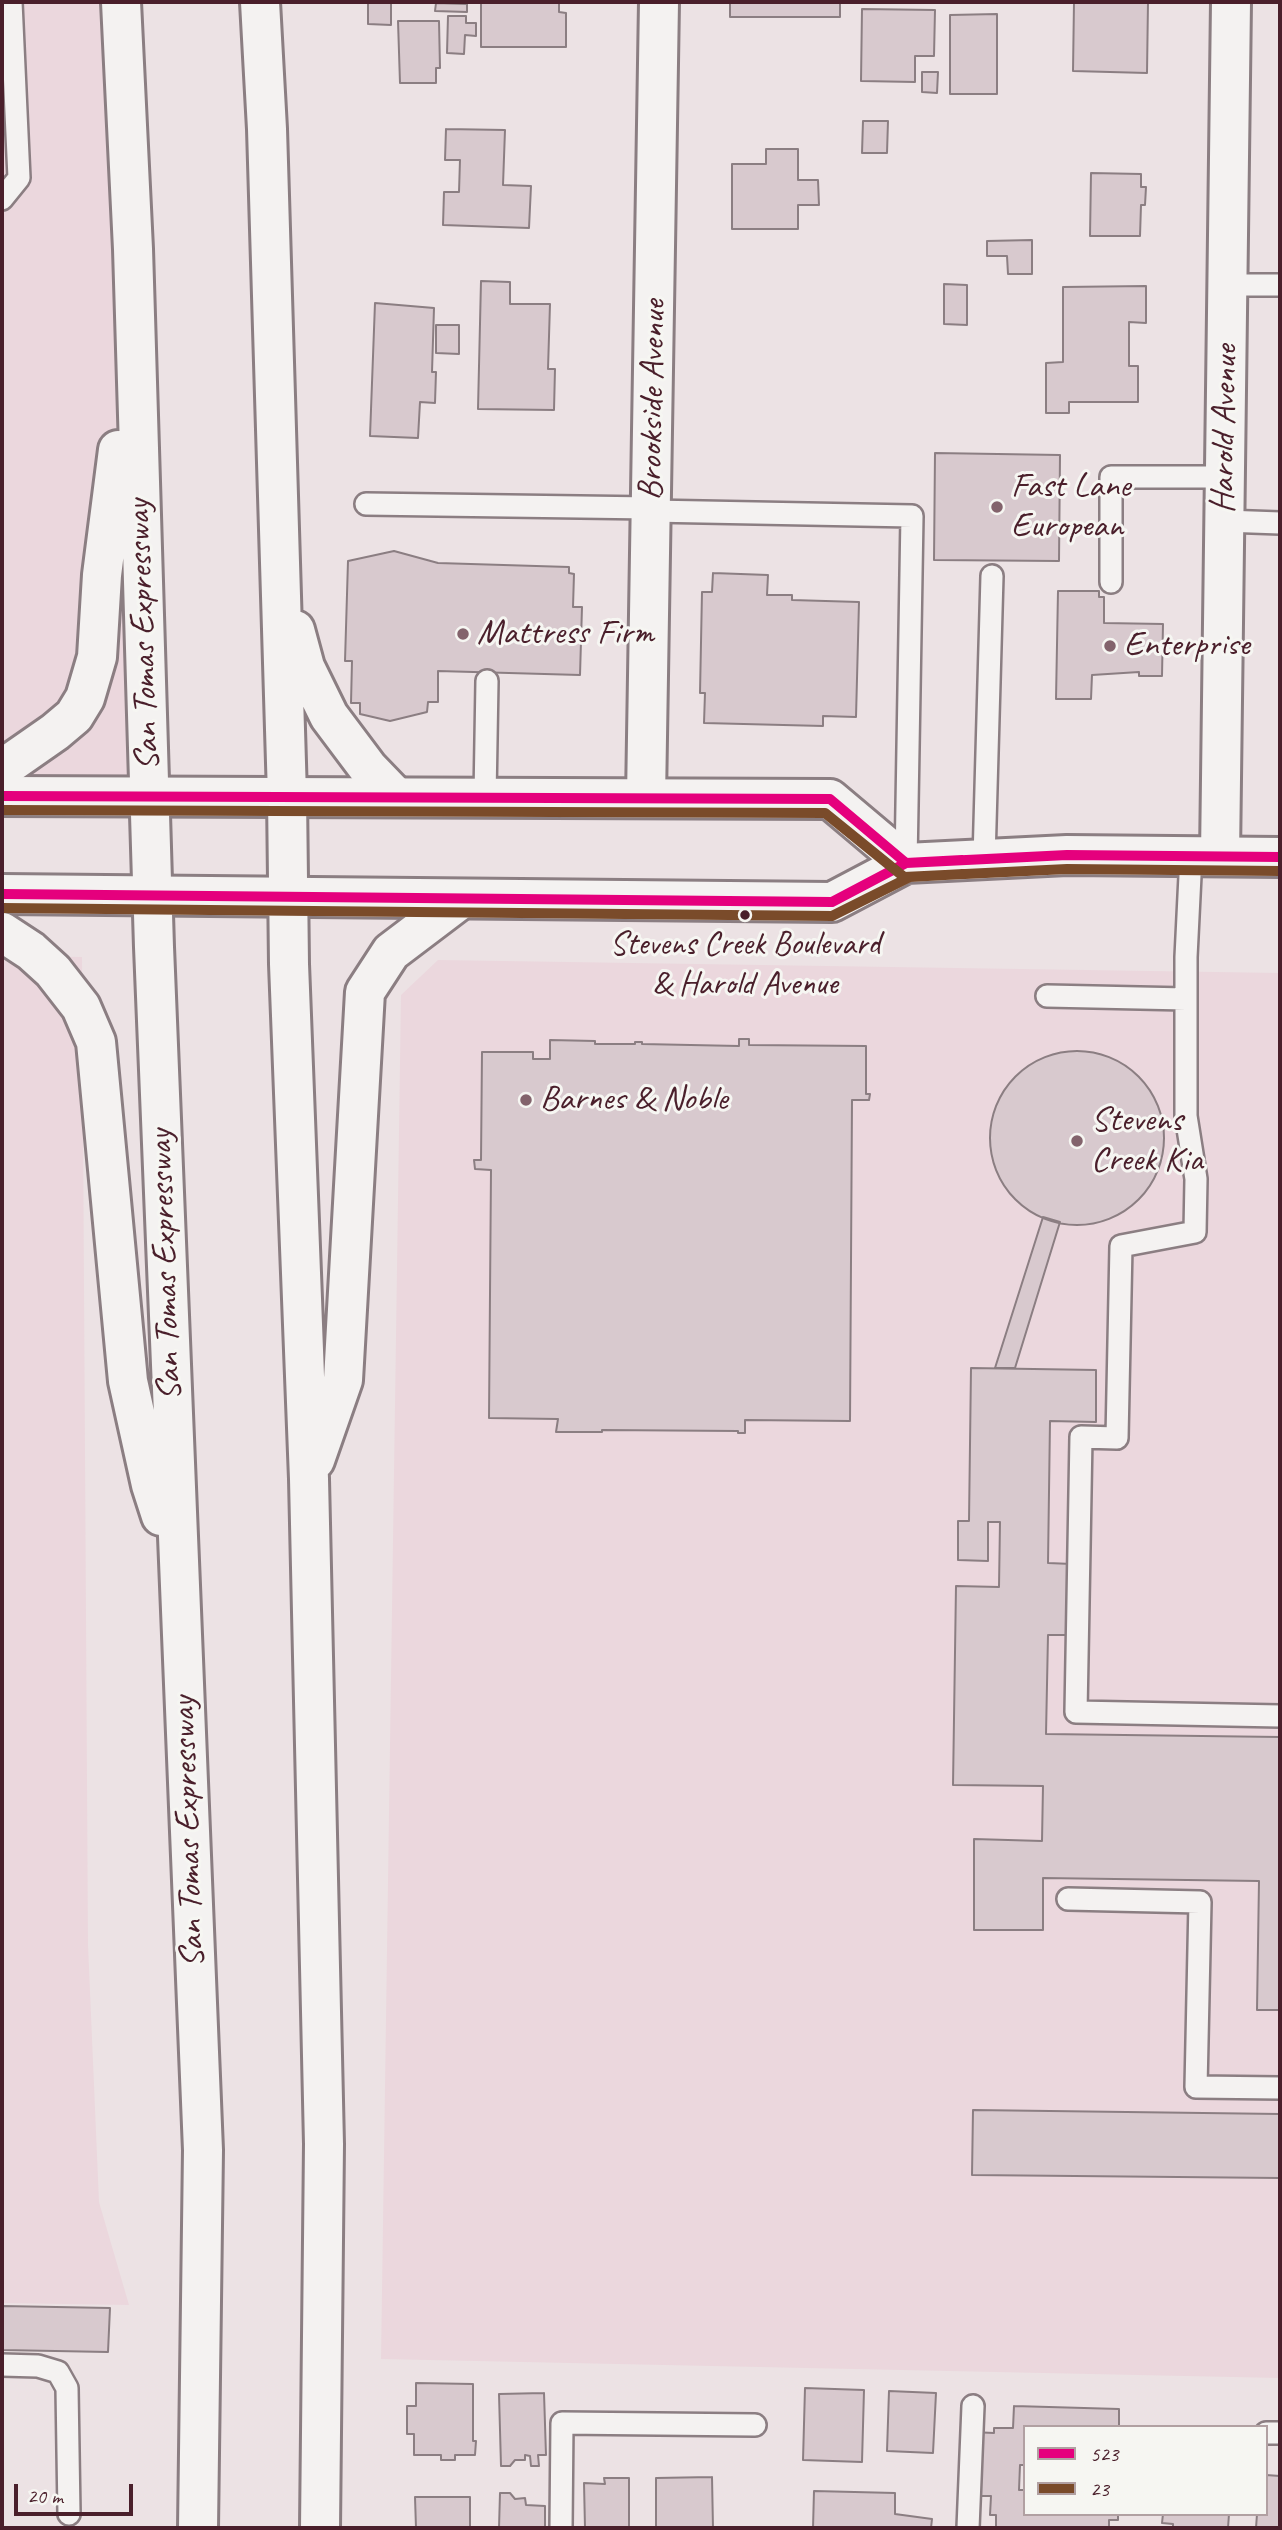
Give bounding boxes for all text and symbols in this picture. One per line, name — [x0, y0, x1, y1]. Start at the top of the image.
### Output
street label: Brookside Avenue — [630, 299, 676, 501]
street label: Harold Avenue — [1203, 344, 1247, 514]
place label: Fast Lane European — [1011, 466, 1130, 548]
street label: San Tomas Expressway — [118, 499, 170, 771]
marker: Fast Lane European — [989, 499, 1005, 515]
place label: Mattress Firm — [477, 613, 654, 655]
place label: Enterprise — [1124, 625, 1250, 667]
marker: Mattress Firm — [455, 626, 471, 642]
marker: Enterprise — [1102, 638, 1118, 654]
marker: Stevens Creek Boulevard & Harold Avenue — [738, 908, 752, 922]
place label: Stevens Creek Boulevard & Harold Avenue — [610, 925, 880, 1003]
place label: Barnes & Noble — [540, 1079, 728, 1121]
marker: Barnes & Noble — [518, 1092, 534, 1108]
place label: Stevens Creek Kia — [1091, 1100, 1202, 1182]
street label: San Tomas Expressway — [140, 1129, 192, 1401]
marker: Stevens Creek Kia — [1069, 1133, 1085, 1149]
street label: San Tomas Expressway — [163, 1696, 215, 1968]
legend — [1023, 2425, 1268, 2516]
text: 523 — [1090, 2441, 1118, 2467]
scale bar — [18, 2470, 136, 2514]
text: 23 — [1090, 2476, 1109, 2502]
text: 20 m — [27, 2483, 63, 2509]

